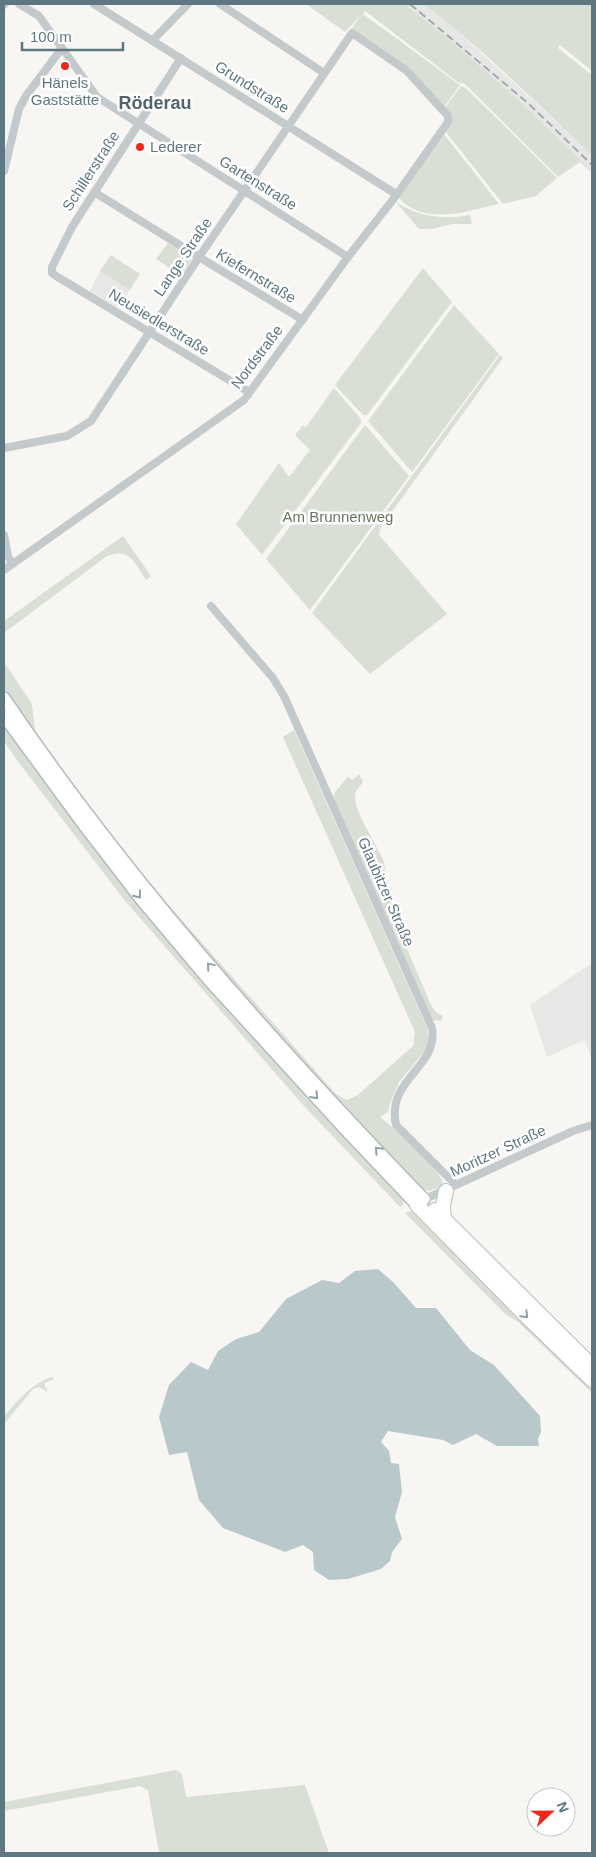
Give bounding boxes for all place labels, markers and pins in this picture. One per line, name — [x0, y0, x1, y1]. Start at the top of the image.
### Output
marker: Hänels Gaststätte — [59, 60, 71, 72]
place label: Hänels Gaststätte — [31, 74, 99, 108]
place label: Lederer — [150, 138, 202, 155]
marker: Lederer — [134, 141, 146, 153]

